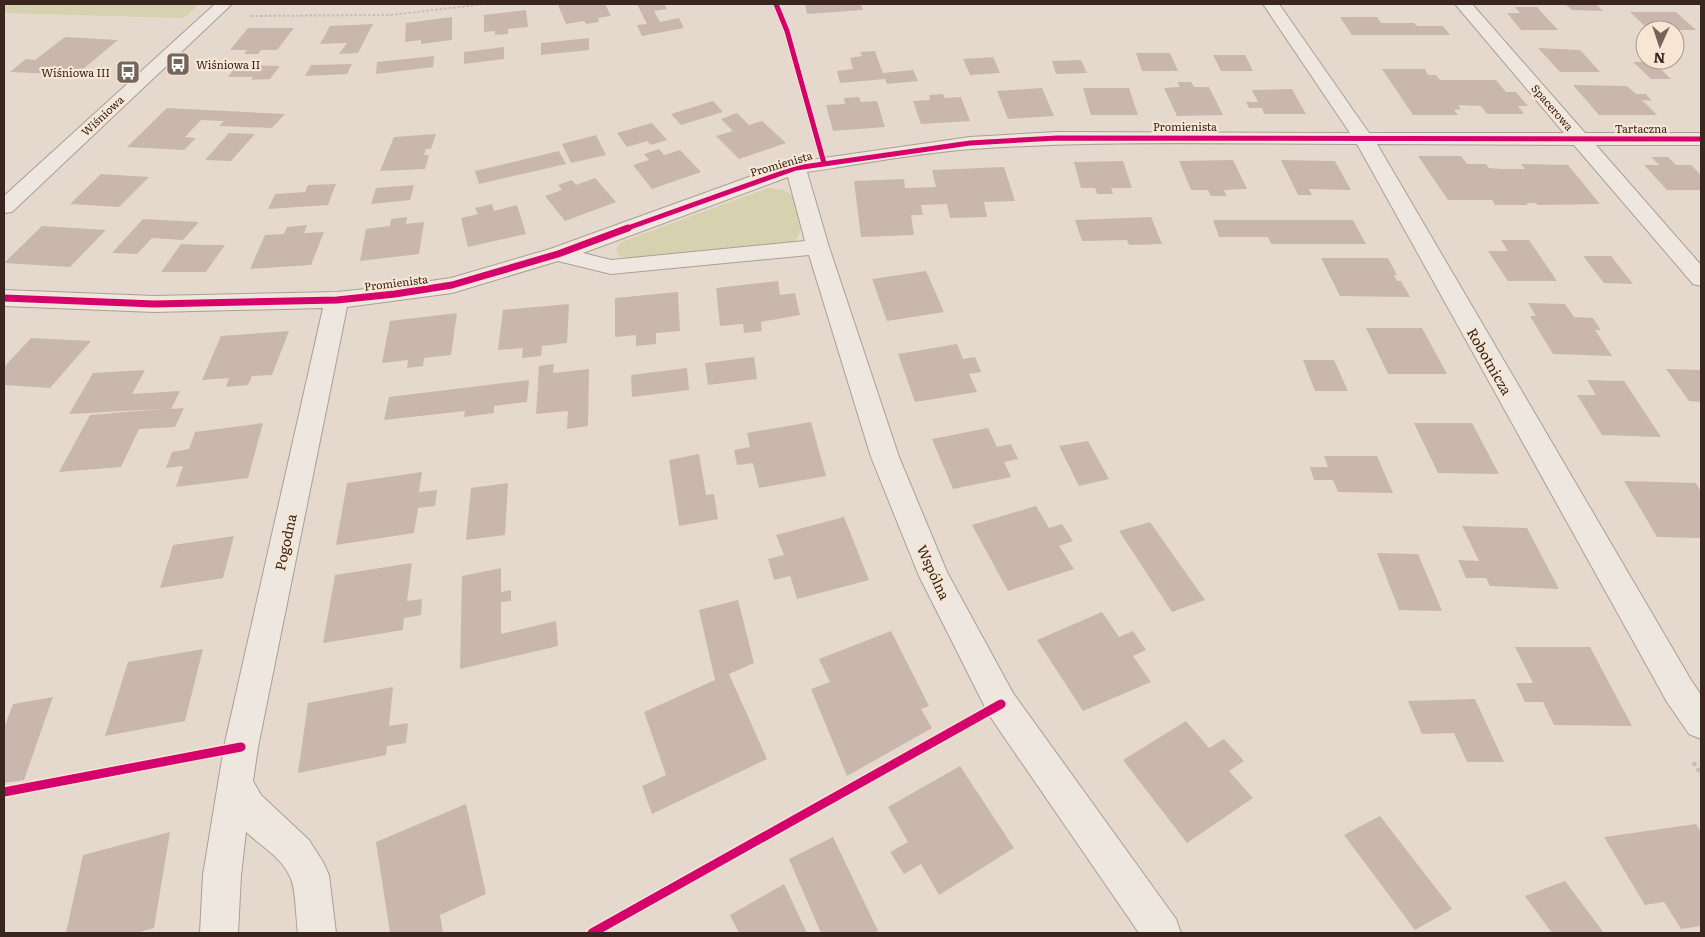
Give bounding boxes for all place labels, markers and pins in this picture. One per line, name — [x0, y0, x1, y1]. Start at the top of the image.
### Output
bus stop icon: Wiśniowa II — [165, 51, 191, 77]
place label: Wiśniowa II — [196, 56, 260, 72]
bus stop icon: Wiśniowa III — [115, 59, 141, 85]
place label: Wiśniowa III — [41, 64, 110, 80]

